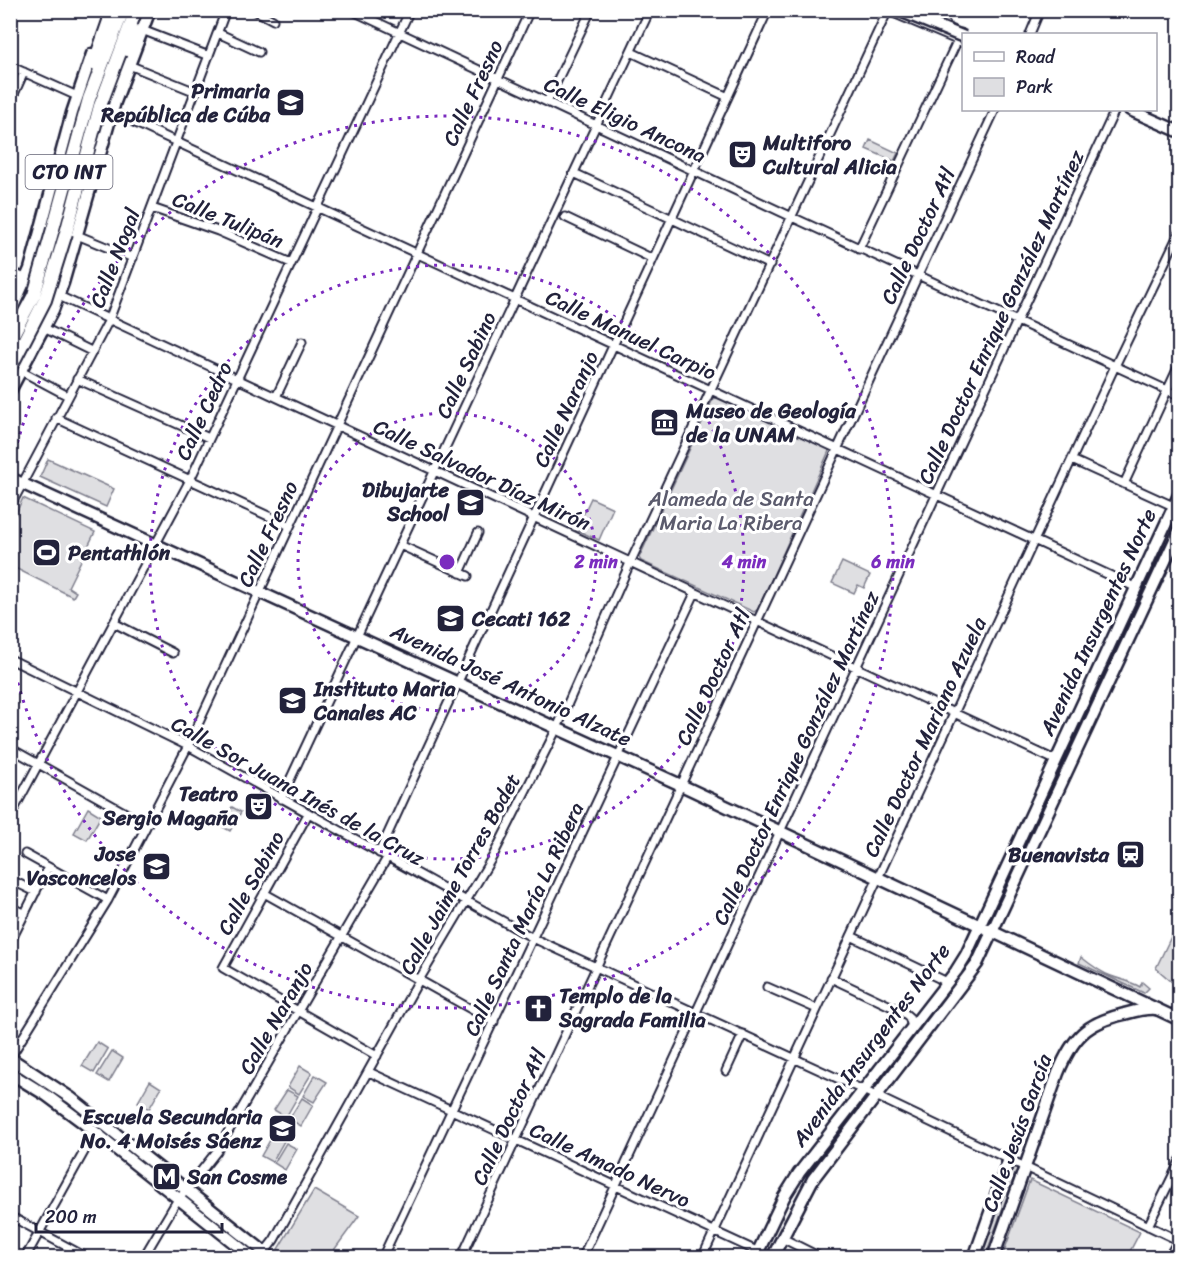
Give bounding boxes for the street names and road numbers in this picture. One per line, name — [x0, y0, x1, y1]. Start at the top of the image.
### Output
street label: Calle Fresno — [432, 33, 514, 153]
street label: Calle Eligio Ancona — [537, 66, 713, 175]
street label: Calle Doctor Enrique González Martínez — [907, 143, 1096, 490]
road number: CTO INT — [26, 155, 112, 189]
street label: Calle Doctor Atl — [870, 160, 967, 311]
street label: Calle Tulipán — [167, 180, 289, 260]
street label: Calle Nogal — [79, 202, 152, 313]
street label: Calle Manuel Carpio — [539, 279, 723, 391]
street label: Calle Sabino — [425, 305, 508, 425]
street label: Calle Naranjo — [522, 344, 610, 474]
street label: Calle Cedro — [164, 355, 244, 467]
street label: Calle Salvador Díaz Mirón — [367, 408, 597, 542]
street label: Calle Fresno — [227, 474, 309, 594]
street label: Avenida Insurgentes Norte — [1028, 502, 1168, 743]
street label: Calle Doctor Enrique González Martínez — [702, 584, 891, 931]
street label: Calle Doctor Atl — [665, 601, 762, 752]
street label: Calle Doctor Mariano Azuela — [852, 610, 998, 864]
street label: Avenida José Antonio Alzate — [383, 612, 638, 758]
street label: Calle Sor Juana Inés de la Cruz — [164, 705, 433, 877]
street label: Calle Jaime Torres Bodet — [389, 766, 531, 982]
street label: Calle Santa María La Ribera — [453, 795, 595, 1043]
street label: Calle Sabino — [207, 823, 296, 942]
street label: Avenida Insurgentes Norte — [781, 935, 961, 1156]
street label: Calle Naranjo — [228, 954, 324, 1082]
street label: Calle Doctor Atl — [461, 1041, 558, 1192]
street label: Calle Jesús García — [971, 1048, 1063, 1217]
street label: Calle Amado Nervo — [523, 1111, 697, 1219]

